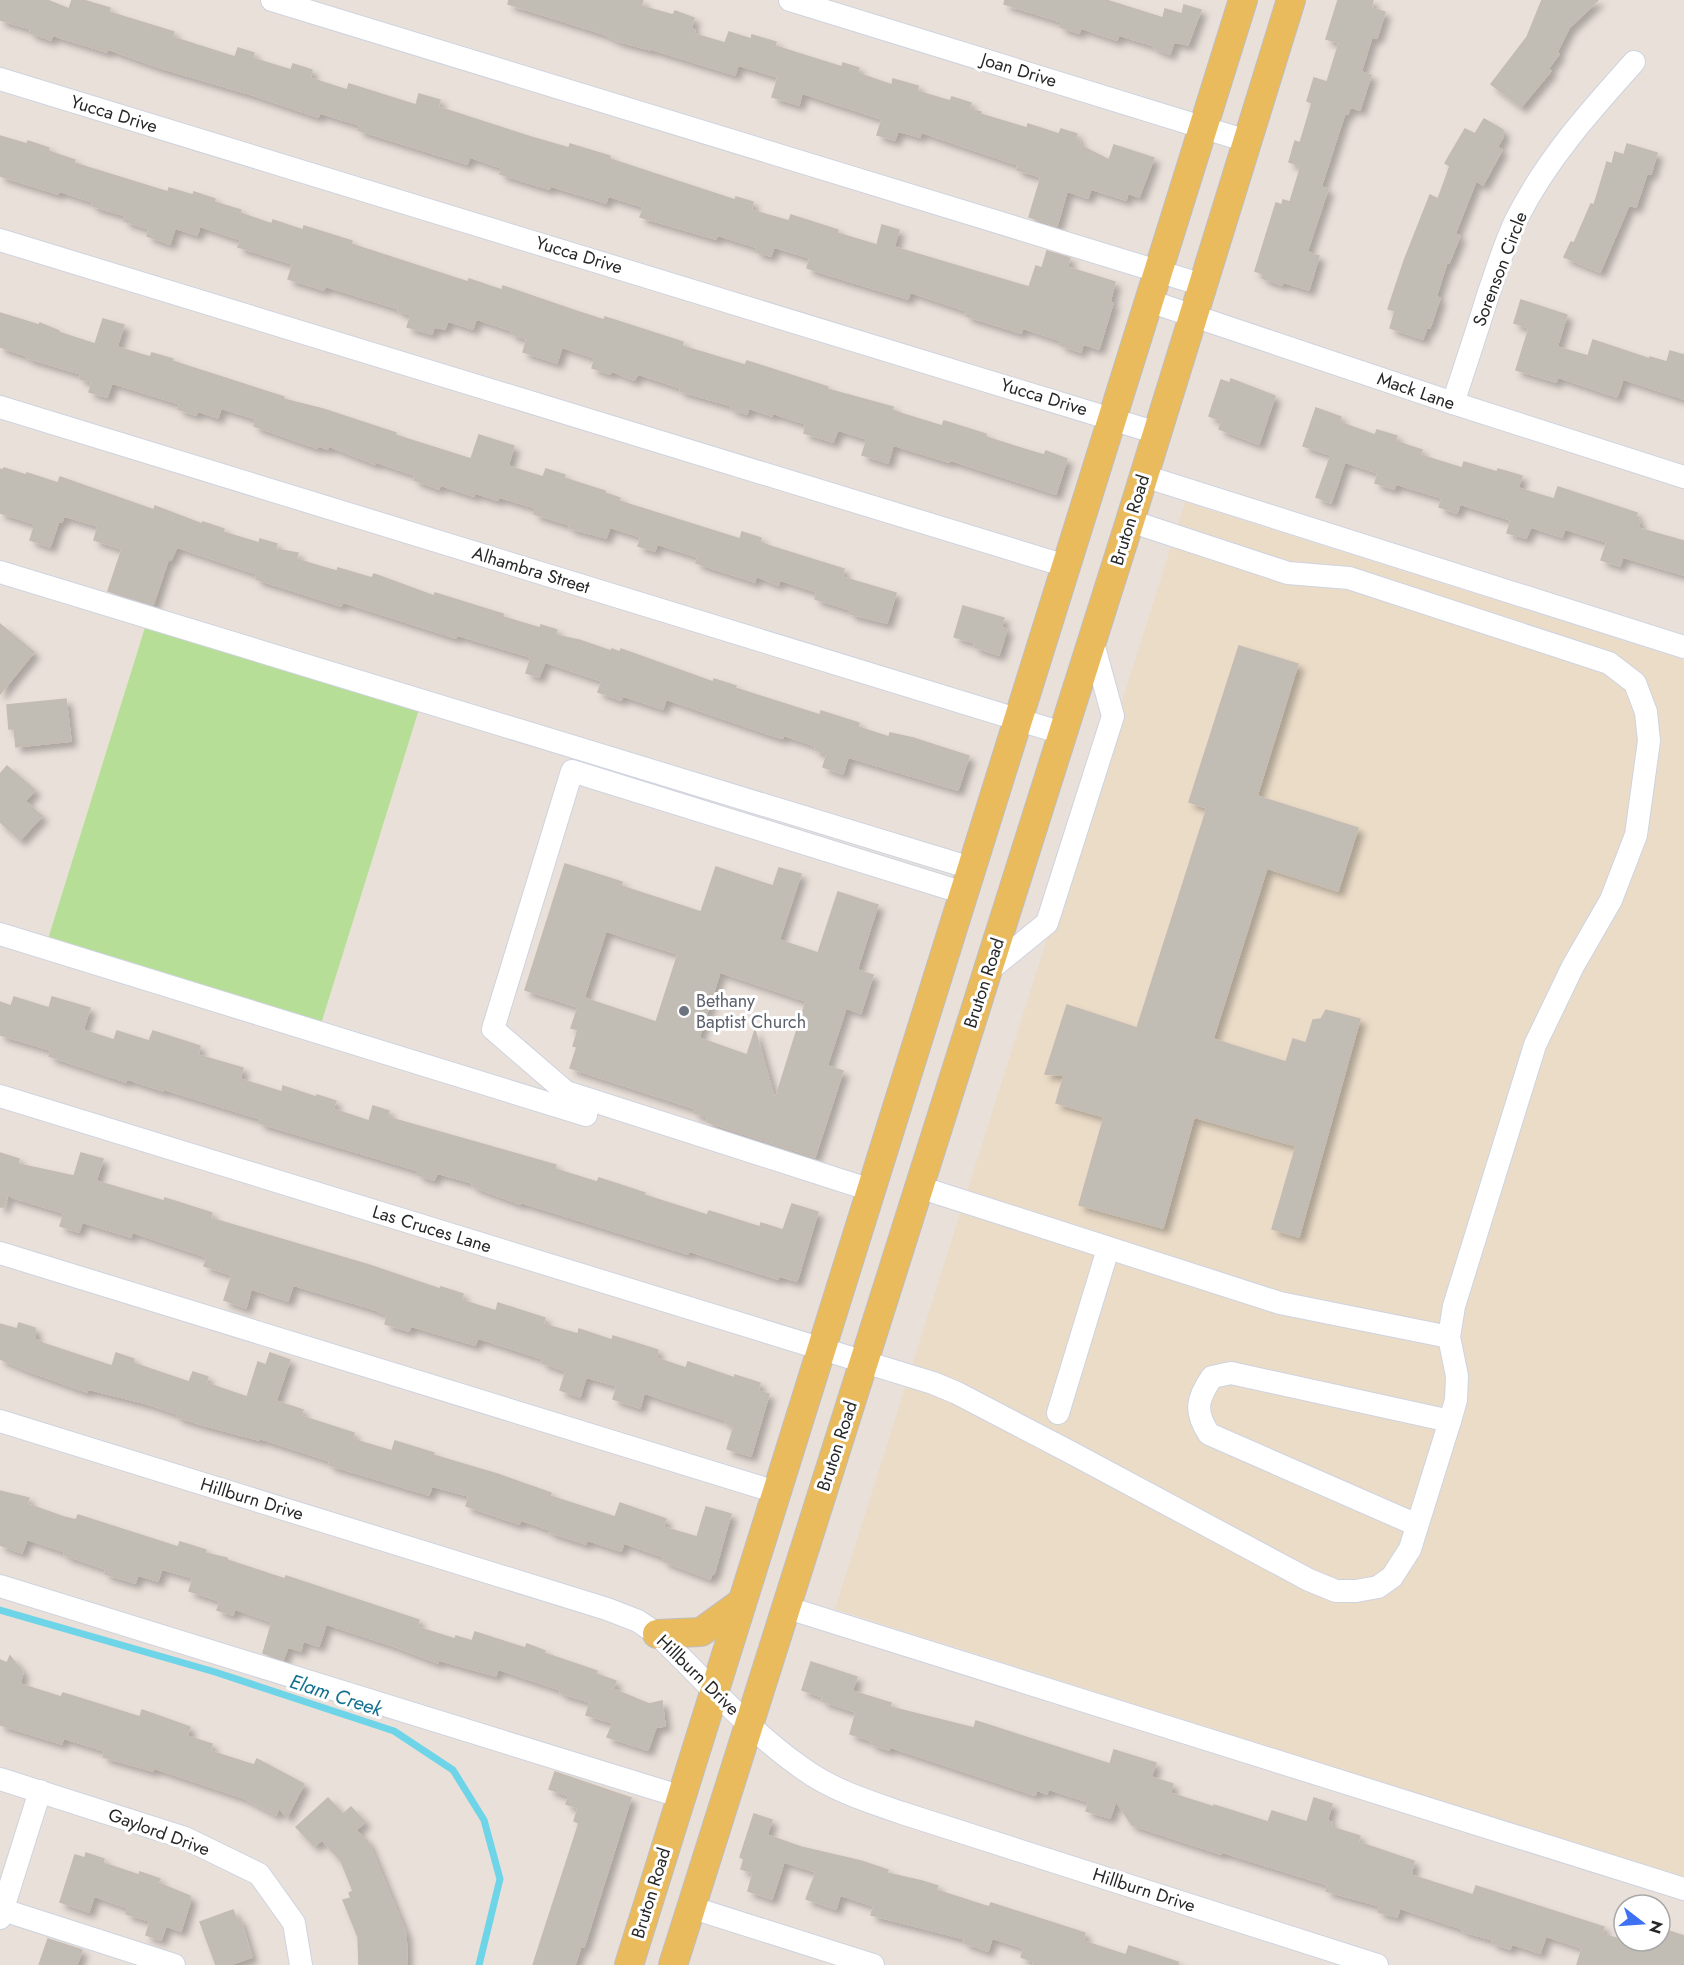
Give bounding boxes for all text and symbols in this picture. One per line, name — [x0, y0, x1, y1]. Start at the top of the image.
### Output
street label: Joan Drive — [976, 46, 1060, 94]
street label: Yucca Drive — [67, 89, 161, 139]
street label: Sorenson Circle — [1466, 208, 1534, 330]
street label: Yucca Drive — [532, 230, 626, 280]
street label: Mack Lane — [1374, 366, 1458, 416]
street label: Yucca Drive — [997, 372, 1091, 422]
street label: Bruton Road — [1104, 471, 1156, 569]
street label: Alhambra Street — [469, 540, 594, 600]
street label: Bruton Road — [957, 935, 1011, 1031]
place label: Bethany Baptist Church — [696, 988, 806, 1035]
marker: Bethany Baptist Church — [677, 1004, 691, 1018]
street label: Las Cruces Lane — [369, 1199, 495, 1259]
street label: Bruton Road — [810, 1398, 864, 1494]
street label: Hillburn Drive — [197, 1471, 307, 1527]
street label: Hillburn Drive — [651, 1629, 745, 1721]
water label: Elam Creek — [286, 1667, 387, 1724]
street label: Gaylord Drive — [105, 1802, 213, 1862]
street label: Bruton Road — [625, 1844, 677, 1942]
street label: Hillburn Drive — [1089, 1861, 1199, 1919]
north arrow — [1612, 1893, 1672, 1953]
text: N — [1643, 1918, 1669, 1937]

